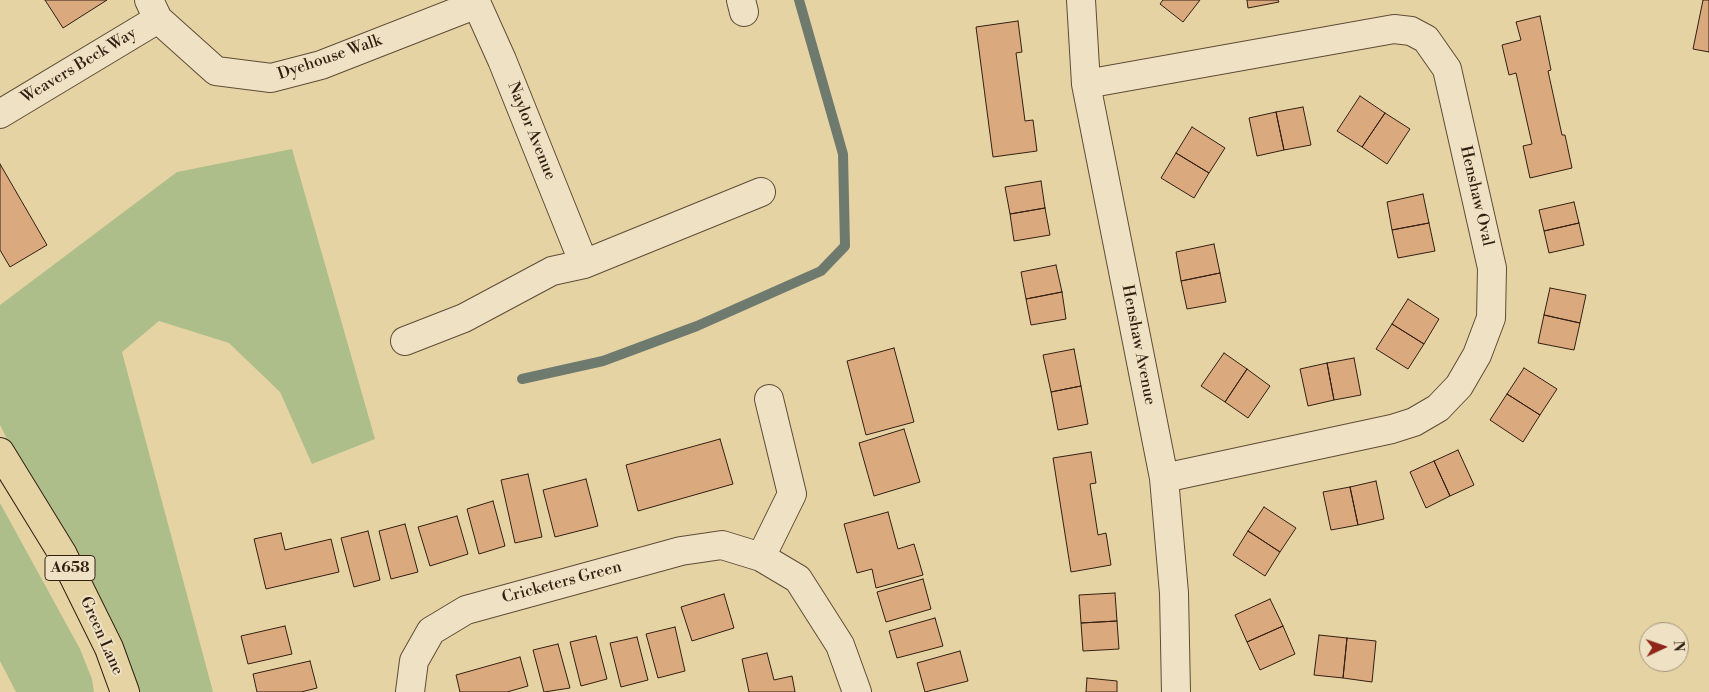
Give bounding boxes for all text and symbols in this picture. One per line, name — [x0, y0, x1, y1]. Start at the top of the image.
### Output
street label: Weavers Beck Way — [18, 24, 140, 108]
street label: Dyehouse Walk — [275, 31, 385, 85]
street label: Naylor Avenue — [503, 79, 559, 183]
street label: Henshaw Oval — [1455, 144, 1497, 248]
street label: Henshaw Avenue — [1117, 283, 1159, 407]
road number: A658 — [45, 556, 95, 580]
street label: Cricketers Green — [500, 558, 624, 608]
street label: Green Lane — [75, 594, 127, 678]
north arrow — [1639, 622, 1689, 672]
text: N — [1669, 640, 1687, 652]

